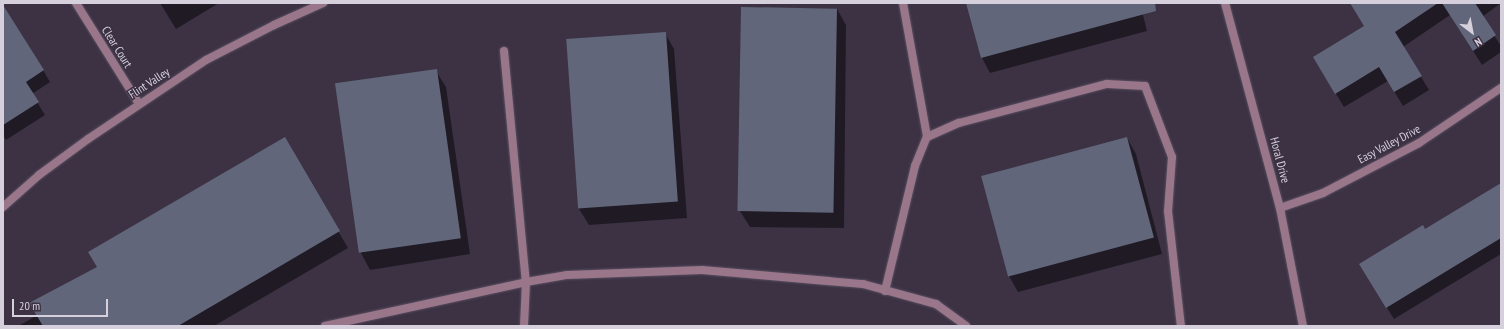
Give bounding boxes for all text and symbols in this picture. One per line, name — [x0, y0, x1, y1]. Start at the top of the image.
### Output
north arrow — [1452, 12, 1492, 52]
street label: Clear Court — [99, 24, 135, 70]
text: N — [1472, 35, 1485, 50]
street label: Flint Valley — [126, 64, 172, 102]
street label: Easy Valley Drive — [1355, 121, 1423, 167]
street label: Horal Drive — [1267, 136, 1293, 184]
scale bar — [14, 291, 110, 317]
text: 20 m — [19, 298, 40, 313]

